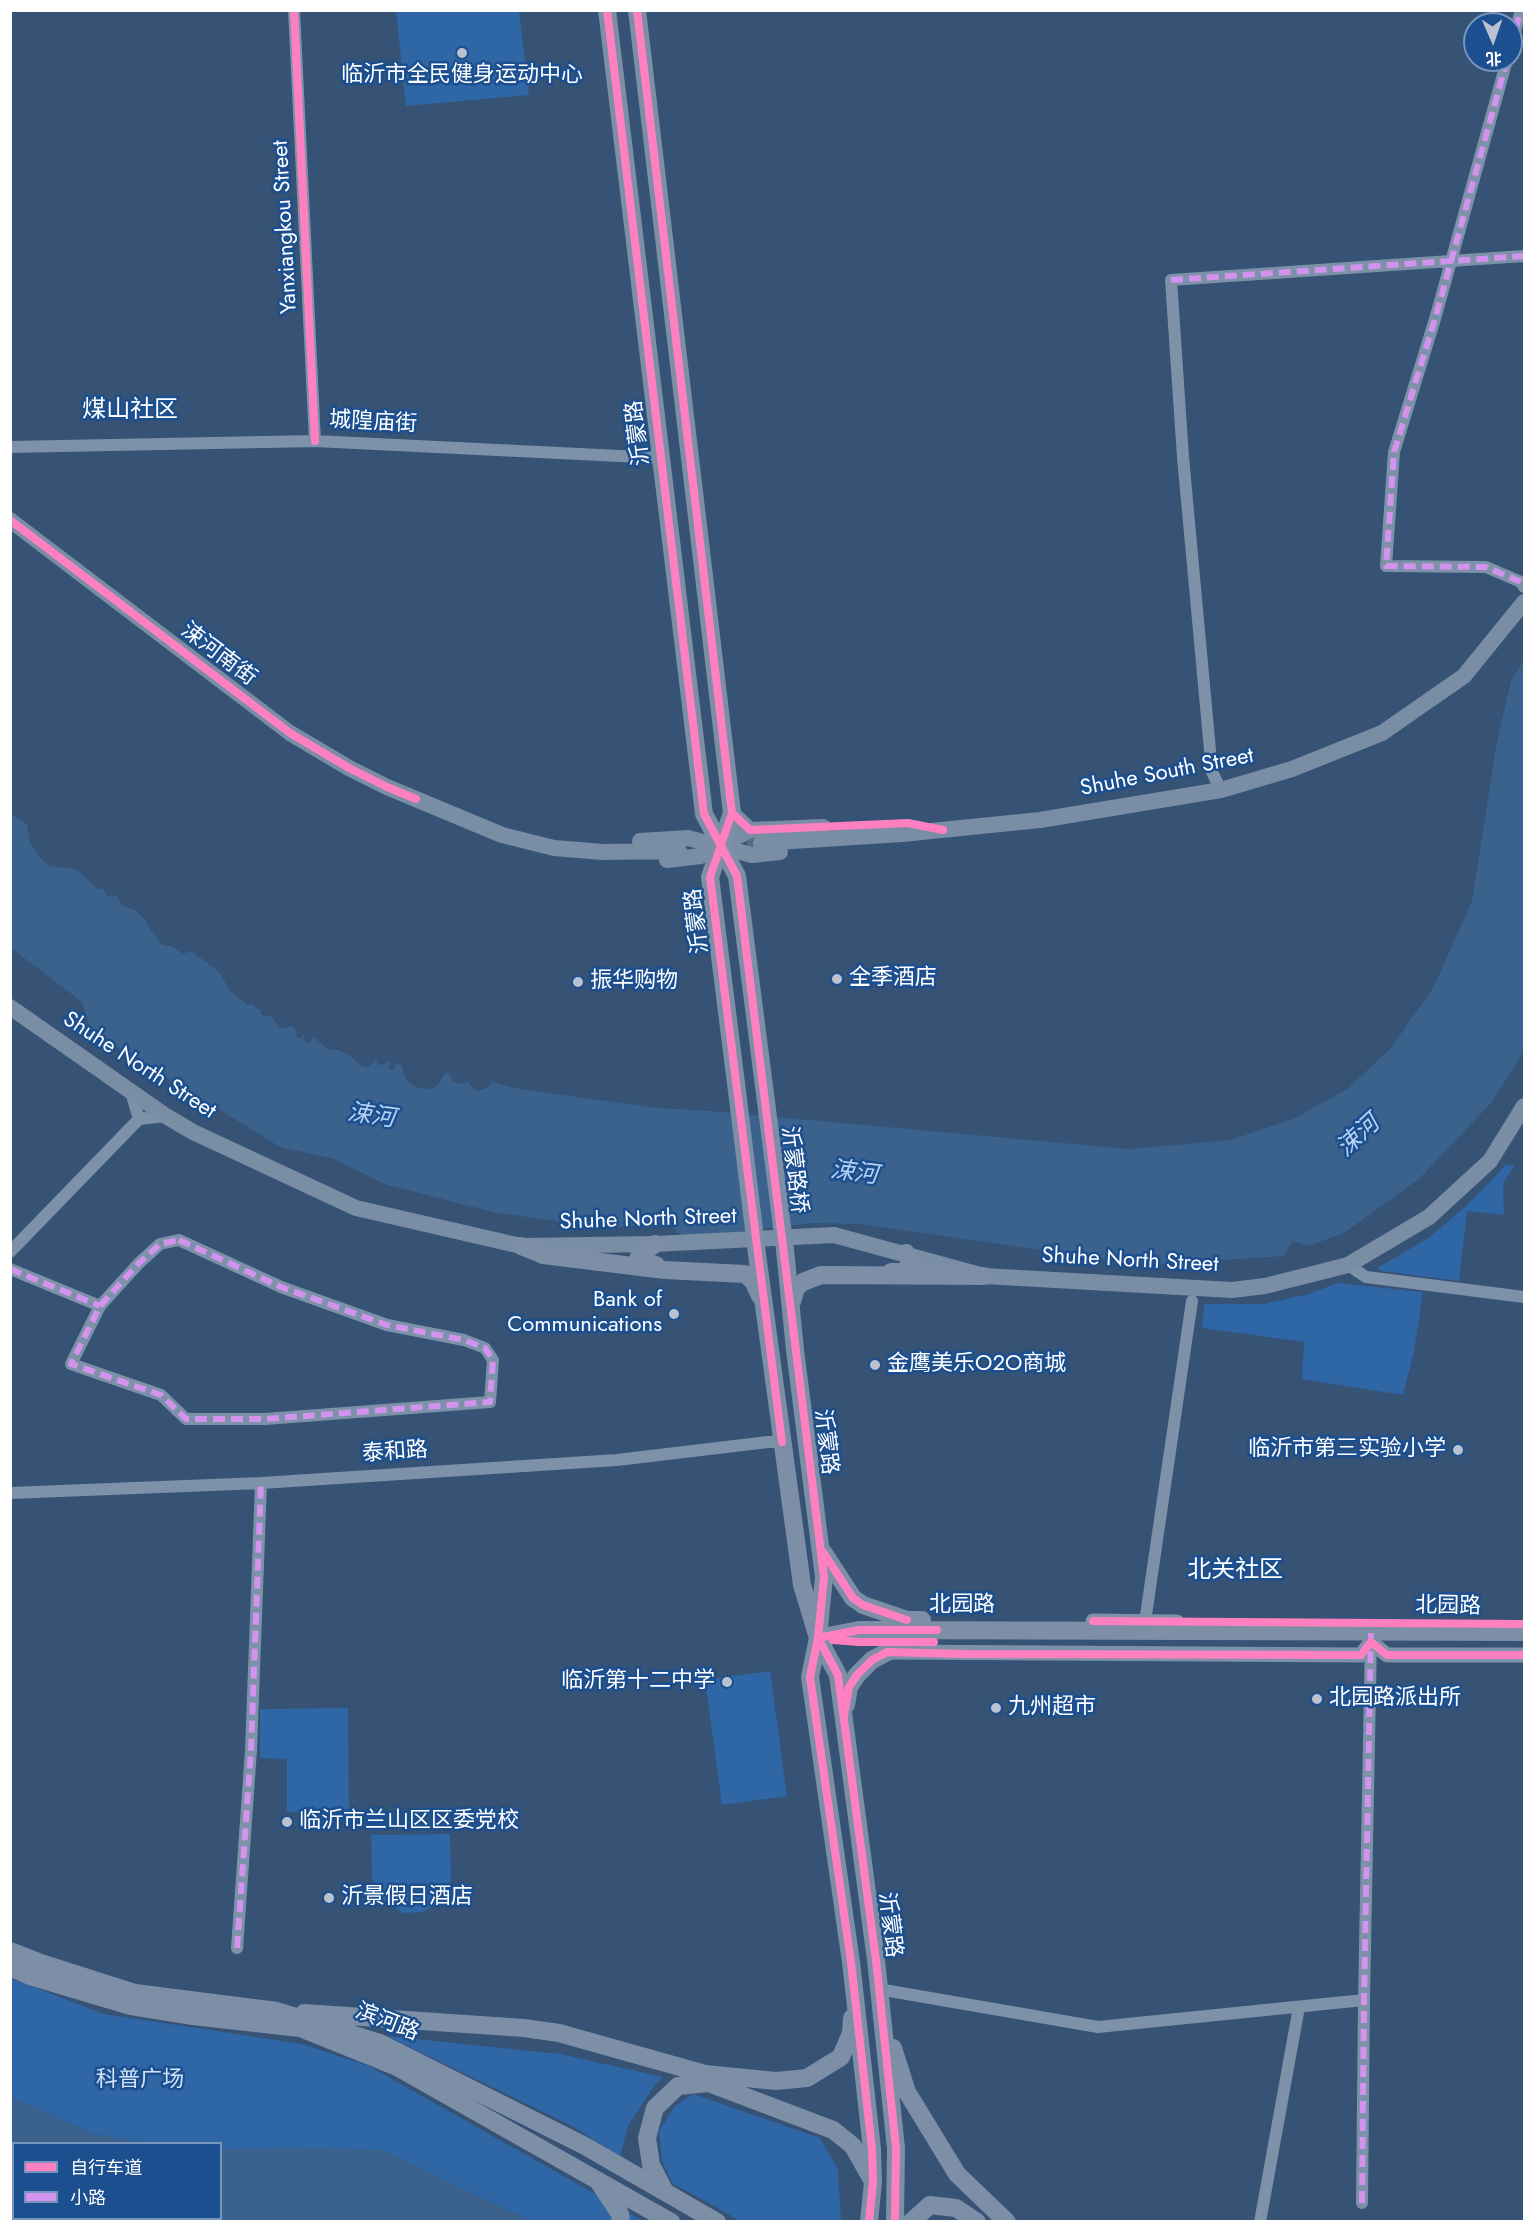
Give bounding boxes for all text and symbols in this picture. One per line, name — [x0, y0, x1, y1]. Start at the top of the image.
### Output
north arrow — [1463, 12, 1523, 72]
marker: 临沂市全民健身运动中心 — [455, 46, 469, 60]
text: 北 — [1485, 47, 1502, 70]
place label: 临沂市全民健身运动中心 — [341, 63, 583, 89]
street label: Yanxiangkou Street — [268, 139, 304, 315]
district label: 煤山社区 — [82, 397, 178, 425]
street label: 沂蒙路 — [622, 399, 656, 467]
street label: 城隍庙街 — [328, 408, 418, 438]
street label: 涑河南街 — [175, 618, 261, 692]
street label: Shuhe South Street — [1078, 743, 1256, 803]
street label: 沂蒙路 — [681, 887, 715, 955]
place label: 全季酒店 — [849, 966, 937, 992]
place label: 振华购物 — [590, 969, 678, 995]
marker: 全季酒店 — [830, 972, 844, 986]
marker: 振华购物 — [571, 975, 585, 989]
street label: Shuhe North Street — [58, 1007, 220, 1125]
water label: 涑河 — [345, 1099, 397, 1135]
water label: 涑河 — [1332, 1110, 1386, 1164]
street label: 沂蒙路桥 — [775, 1125, 811, 1215]
water label: 涑河 — [828, 1157, 880, 1191]
street label: Shuhe North Street — [559, 1204, 737, 1236]
street label: Shuhe North Street — [1041, 1243, 1219, 1279]
place label: Bank of Communications — [507, 1288, 662, 1340]
marker: Bank of Communications — [667, 1307, 681, 1321]
place label: 金鹰美乐O2O商城 — [887, 1352, 1066, 1378]
marker: 金鹰美乐O2O商城 — [868, 1358, 882, 1372]
street label: 沂蒙路 — [808, 1408, 842, 1476]
place label: 临沂市第三实验小学 — [1248, 1437, 1446, 1463]
street label: 泰和路 — [361, 1438, 429, 1468]
marker: 临沂市第三实验小学 — [1451, 1443, 1465, 1457]
district label: 北关社区 — [1187, 1557, 1283, 1585]
street label: 北园路 — [929, 1593, 995, 1619]
street label: 北园路 — [1415, 1593, 1481, 1621]
place label: 临沂第十二中学 — [561, 1669, 715, 1695]
marker: 临沂第十二中学 — [720, 1675, 734, 1689]
place label: 北园路派出所 — [1329, 1686, 1461, 1712]
marker: 北园路派出所 — [1310, 1692, 1324, 1706]
place label: 九州超市 — [1008, 1695, 1096, 1721]
marker: 九州超市 — [989, 1701, 1003, 1715]
place label: 临沂市兰山区区委党校 — [299, 1809, 519, 1835]
marker: 临沂市兰山区区委党校 — [280, 1815, 294, 1829]
place label: 沂景假日酒店 — [341, 1885, 473, 1911]
marker: 沂景假日酒店 — [322, 1891, 336, 1905]
street label: 沂蒙路 — [872, 1891, 906, 1959]
street label: 滨河路 — [351, 1999, 423, 2047]
park label: 科普广场 — [96, 2068, 184, 2094]
legend — [12, 2142, 222, 2220]
text: 自行车道 — [70, 2155, 142, 2181]
text: 小路 — [70, 2185, 106, 2211]

